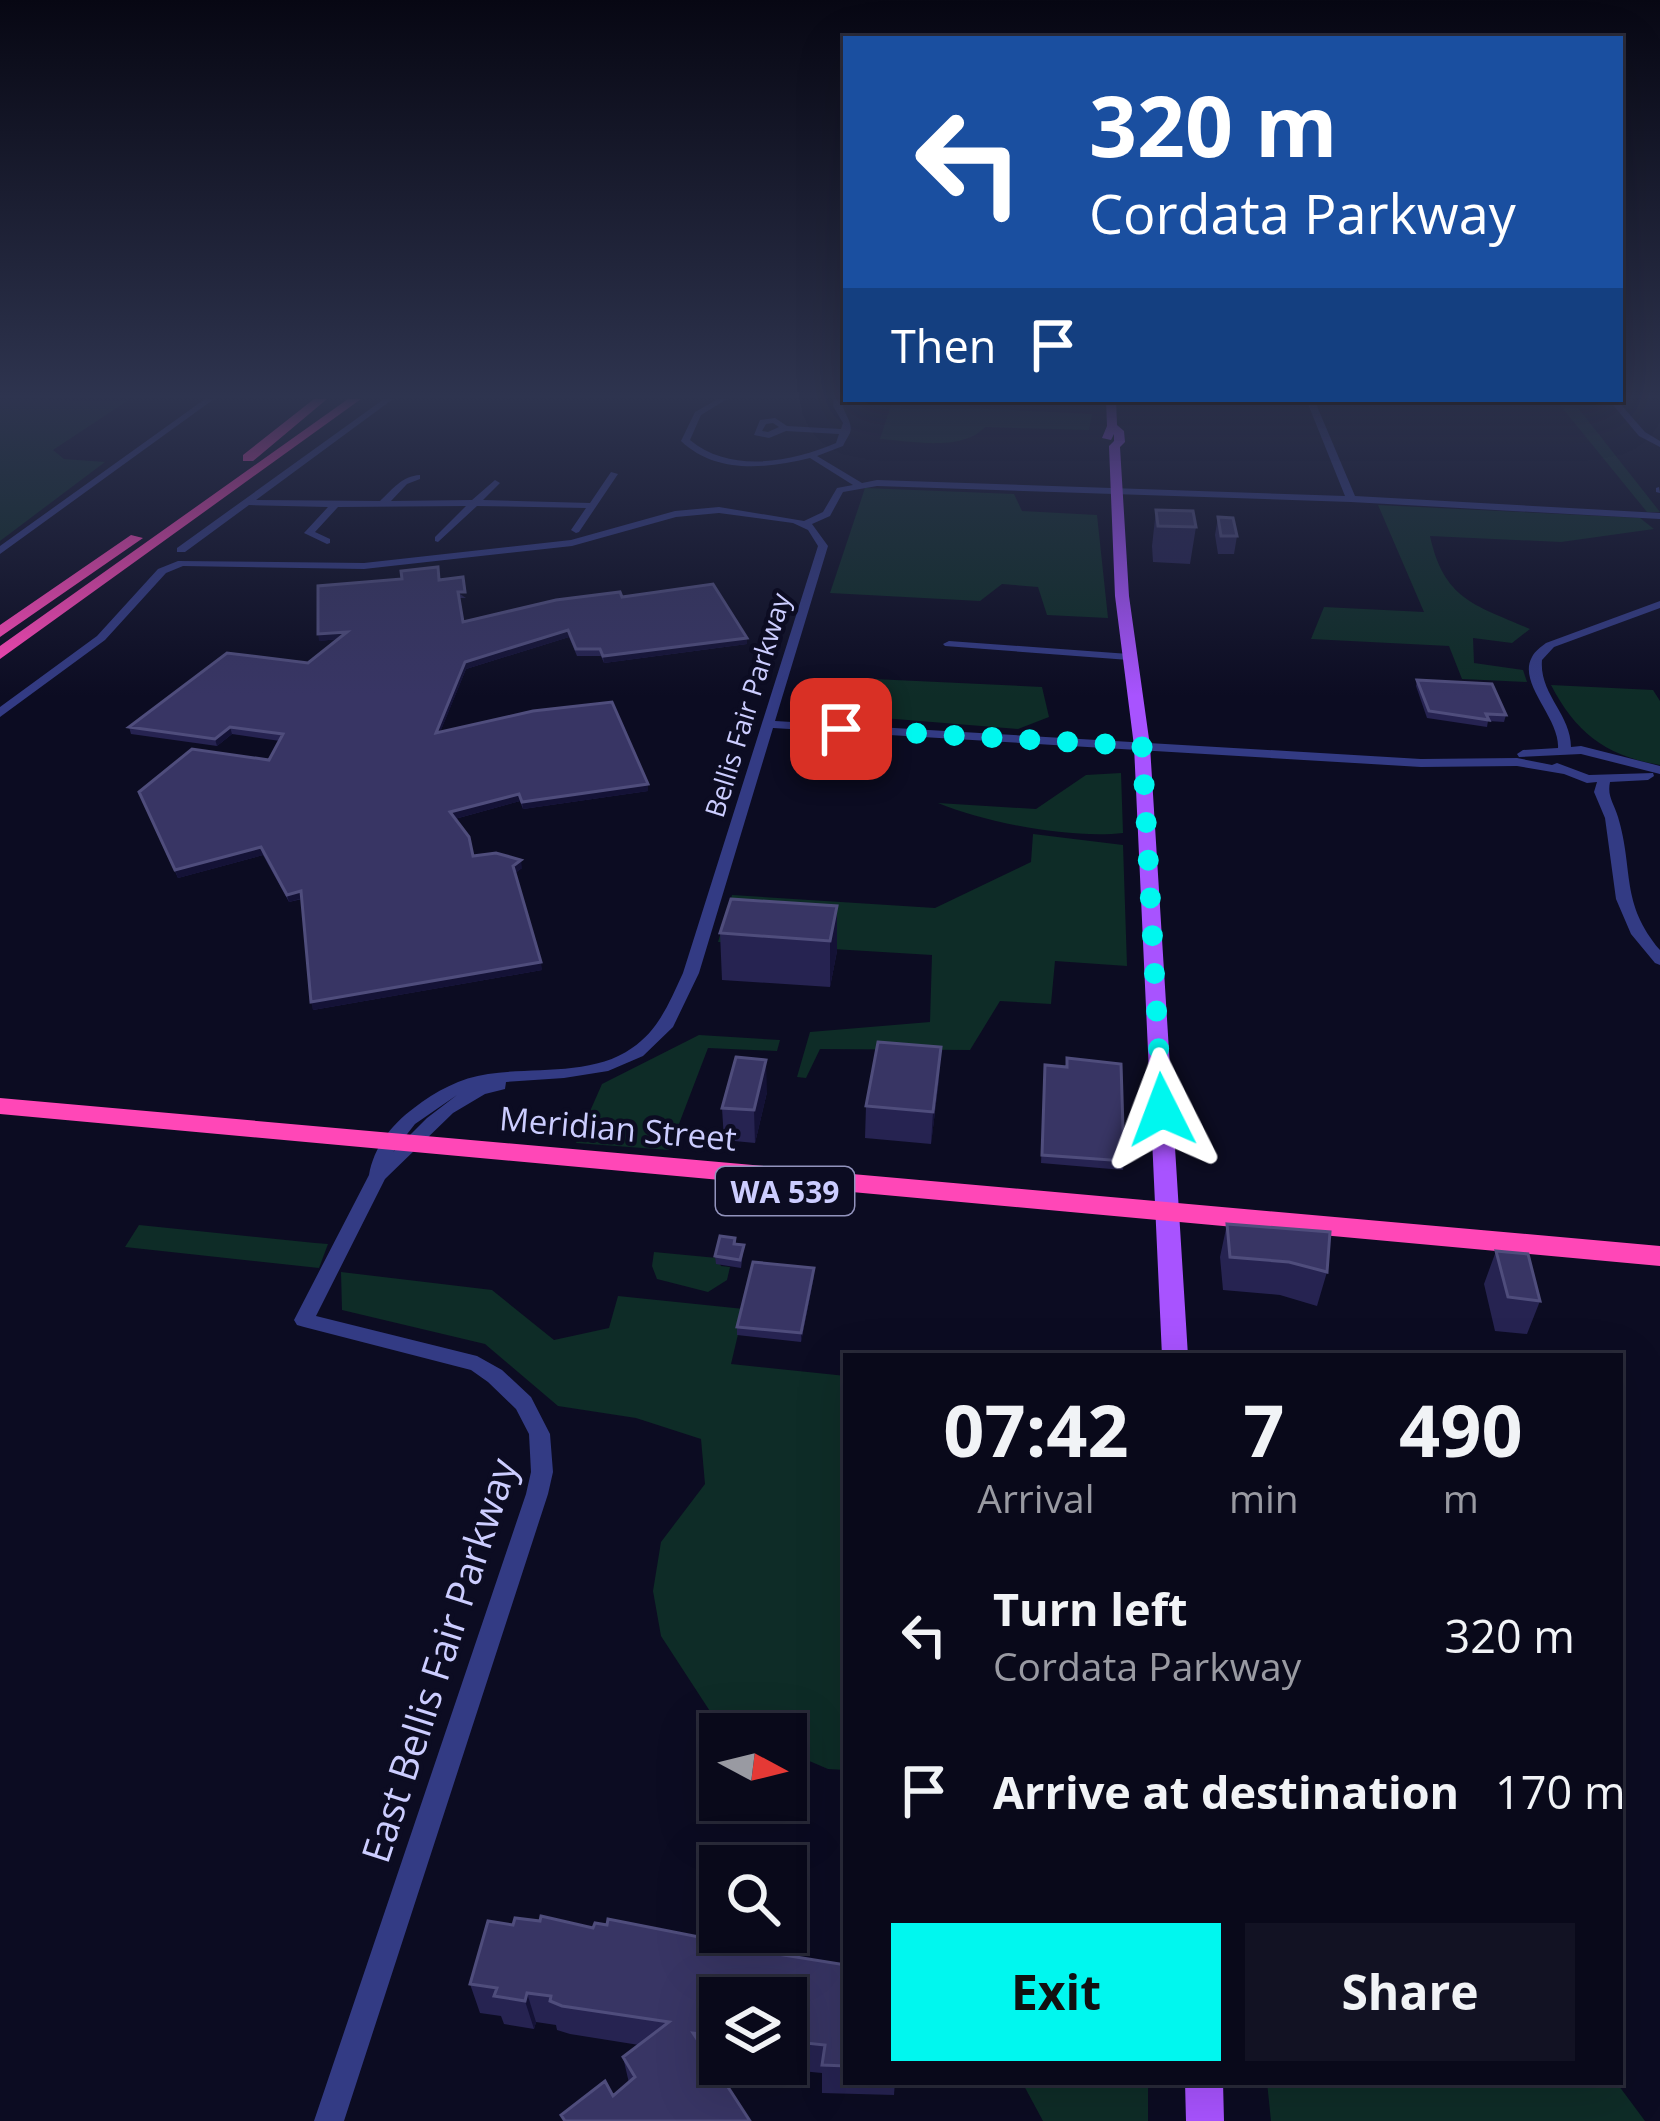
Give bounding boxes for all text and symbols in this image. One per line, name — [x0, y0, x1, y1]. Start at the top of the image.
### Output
text: 320 m — [1089, 67, 1337, 182]
icon: left — [891, 84, 1047, 240]
text: Cordata Parkway — [1089, 176, 1516, 250]
icon: arrive — [1020, 312, 1086, 378]
text: Then — [891, 315, 996, 376]
street label: Bellis Fair Parkway — [695, 588, 799, 822]
pin — [790, 678, 892, 780]
icon: arrive — [808, 696, 874, 762]
position arrow — [1099, 1047, 1225, 1173]
street label: Meridian Street — [498, 1095, 738, 1161]
road number: WA 539 — [716, 1167, 854, 1215]
text: 07:42 — [943, 1380, 1129, 1478]
text: 7 — [1243, 1380, 1284, 1478]
text: 490 — [1399, 1380, 1523, 1478]
street label: East Bellis Fair Parkway — [348, 1451, 529, 1869]
text: Arrival — [977, 1471, 1095, 1524]
text: min — [1229, 1471, 1299, 1524]
text: m — [1443, 1471, 1479, 1524]
text: Turn left — [993, 1578, 1188, 1639]
icon: left — [891, 1602, 957, 1668]
text: 320 m — [1444, 1605, 1575, 1666]
text: Cordata Parkway — [993, 1639, 1301, 1692]
north arrow — [699, 1713, 807, 1821]
map controls — [699, 1713, 807, 2085]
icon: arrive — [891, 1758, 957, 1824]
text: Arrive at destination — [993, 1761, 1459, 1822]
text: 170 m — [1495, 1761, 1626, 1822]
button: search — [699, 1845, 807, 1953]
button: Exit — [891, 1923, 1221, 2061]
button: Share — [1245, 1923, 1575, 2061]
button: layers — [699, 1977, 807, 2085]

